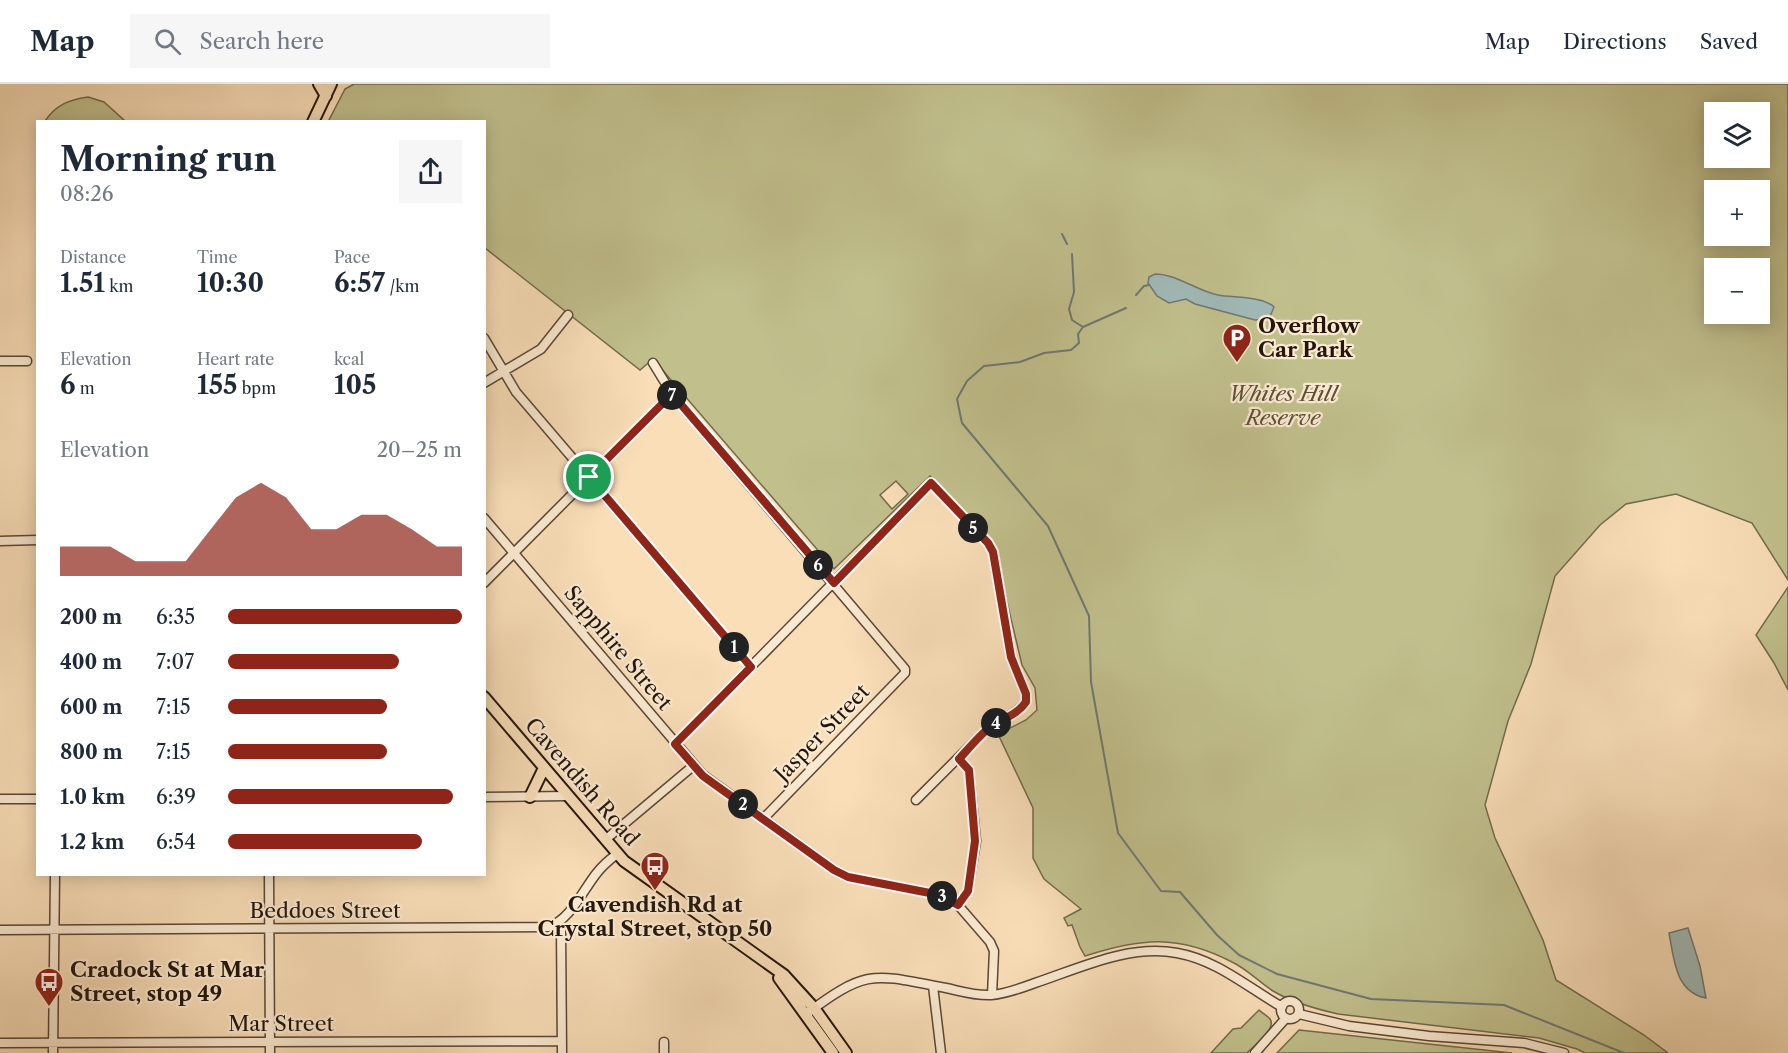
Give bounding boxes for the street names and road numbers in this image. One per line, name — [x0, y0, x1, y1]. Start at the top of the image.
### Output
street label: Sapphire Street — [559, 580, 678, 715]
street label: Jasper Street — [767, 678, 875, 789]
street label: Cavendish Road — [520, 713, 645, 851]
street label: Beddoes Street — [250, 898, 401, 923]
street label: Mar Street — [228, 1011, 334, 1036]

